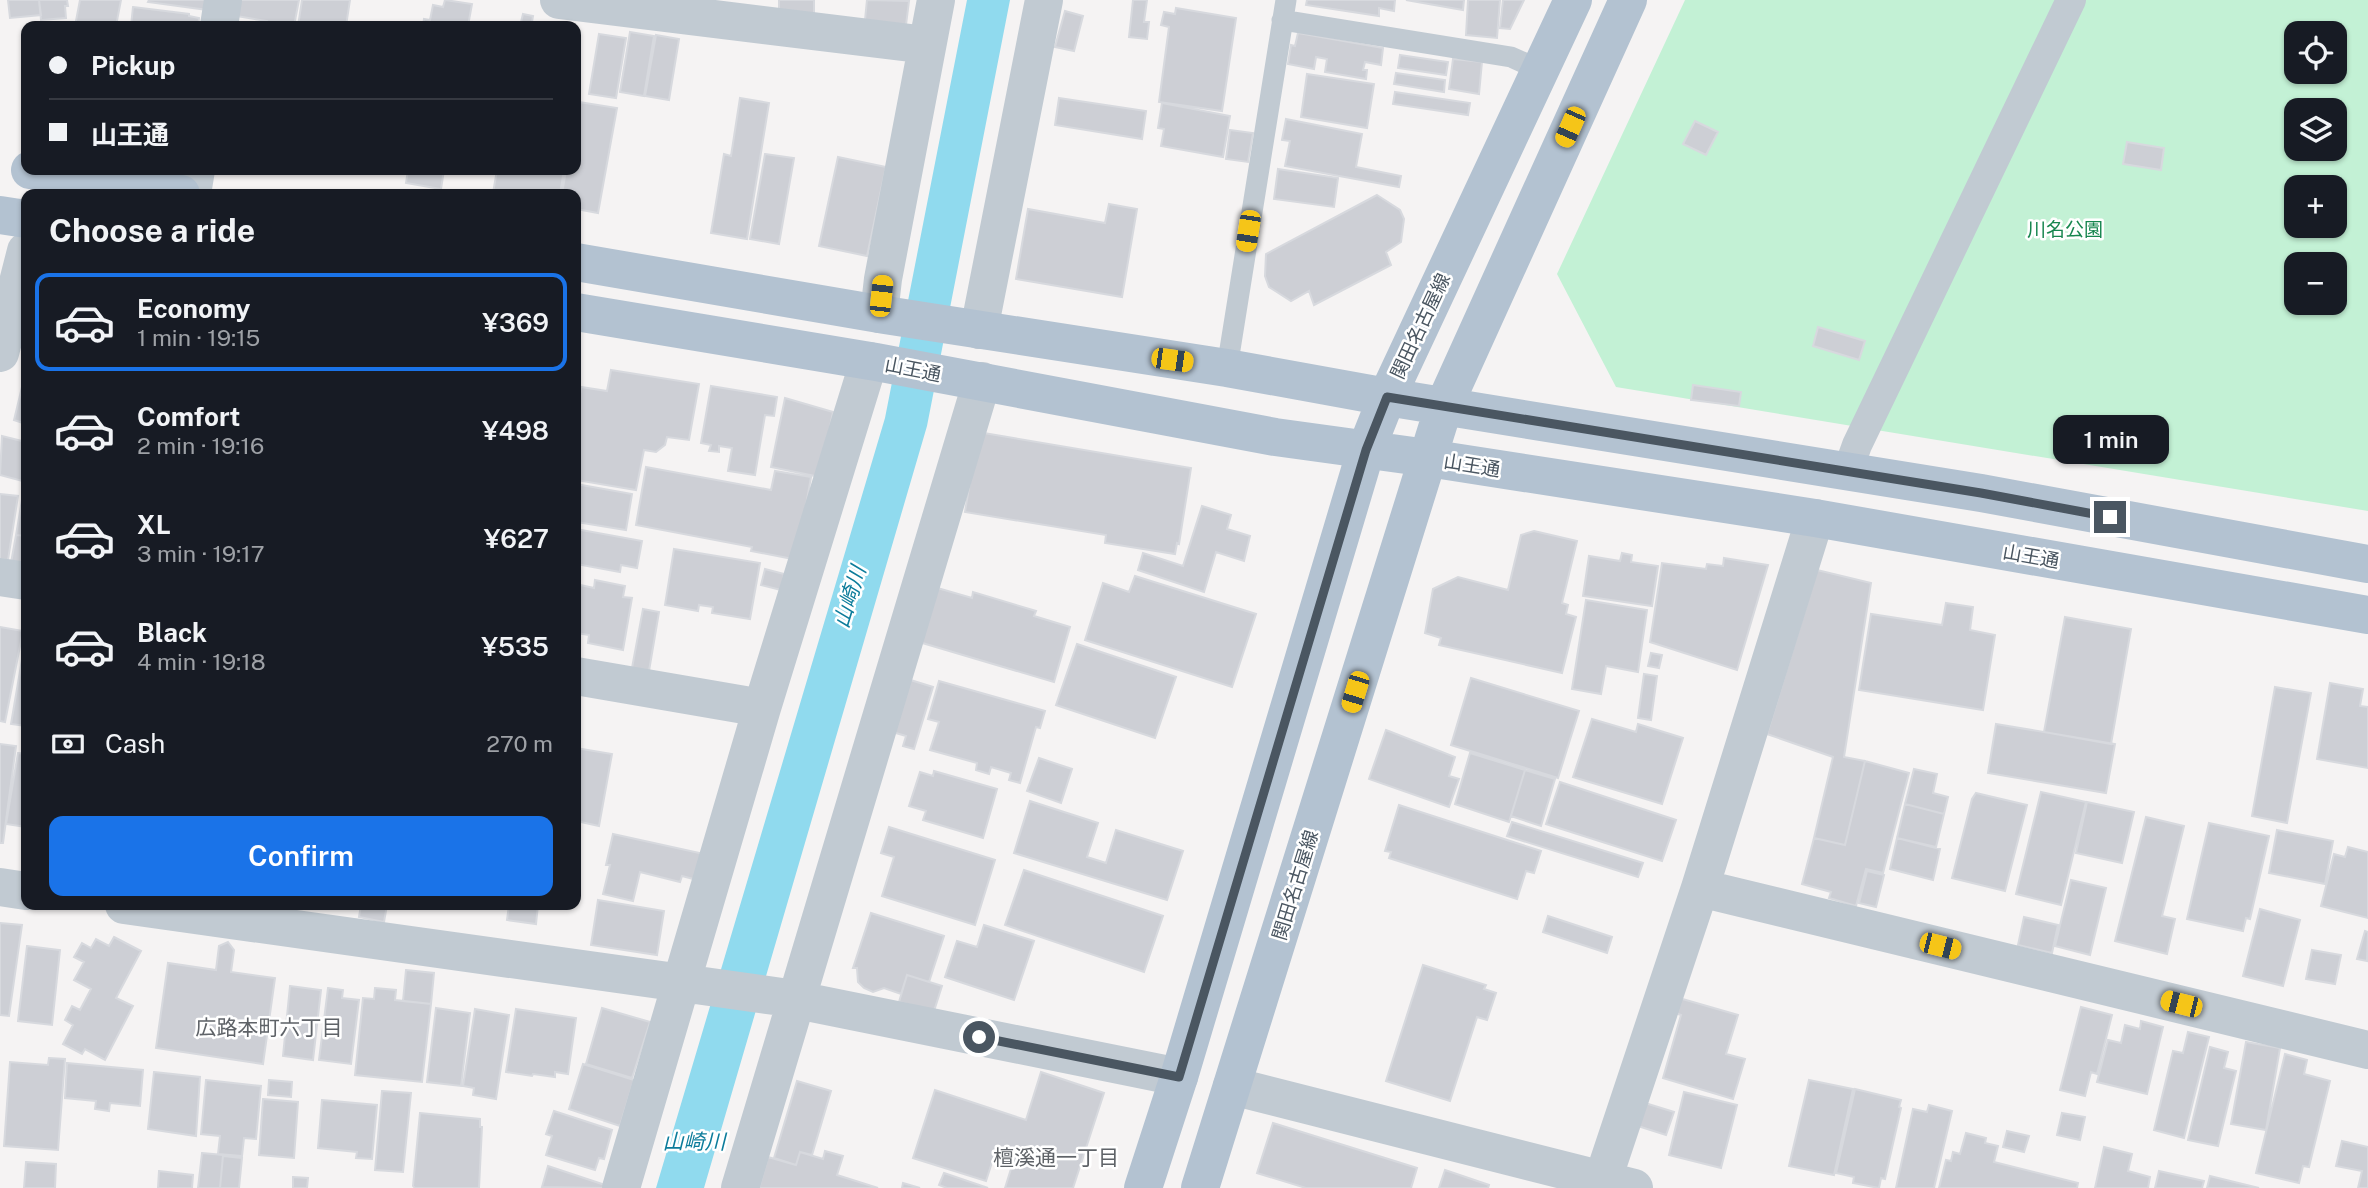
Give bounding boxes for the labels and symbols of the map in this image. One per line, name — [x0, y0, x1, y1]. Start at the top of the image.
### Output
car — [1552, 104, 1589, 150]
car — [1235, 209, 1262, 253]
park label: 川名公園 — [2027, 218, 2103, 240]
street label: 関田名古屋線 — [1386, 270, 1454, 382]
car — [869, 274, 894, 318]
car — [1150, 347, 1195, 373]
street label: 山王通 — [883, 353, 943, 385]
callout: 1 min — [2052, 416, 2168, 464]
street label: 山王通 — [1442, 450, 1502, 480]
route end — [2094, 501, 2126, 533]
street label: 山王通 — [2001, 540, 2061, 572]
water label: 山崎川 — [828, 561, 871, 631]
car — [1339, 669, 1372, 715]
street label: 関田名古屋線 — [1268, 827, 1322, 943]
car — [1918, 931, 1963, 961]
car — [2159, 989, 2204, 1019]
district label: 広路本町六丁目 — [196, 1015, 343, 1040]
route start — [963, 1021, 995, 1053]
water label: 山崎川 — [663, 1129, 727, 1154]
district label: 檀溪通一丁目 — [993, 1145, 1119, 1170]

